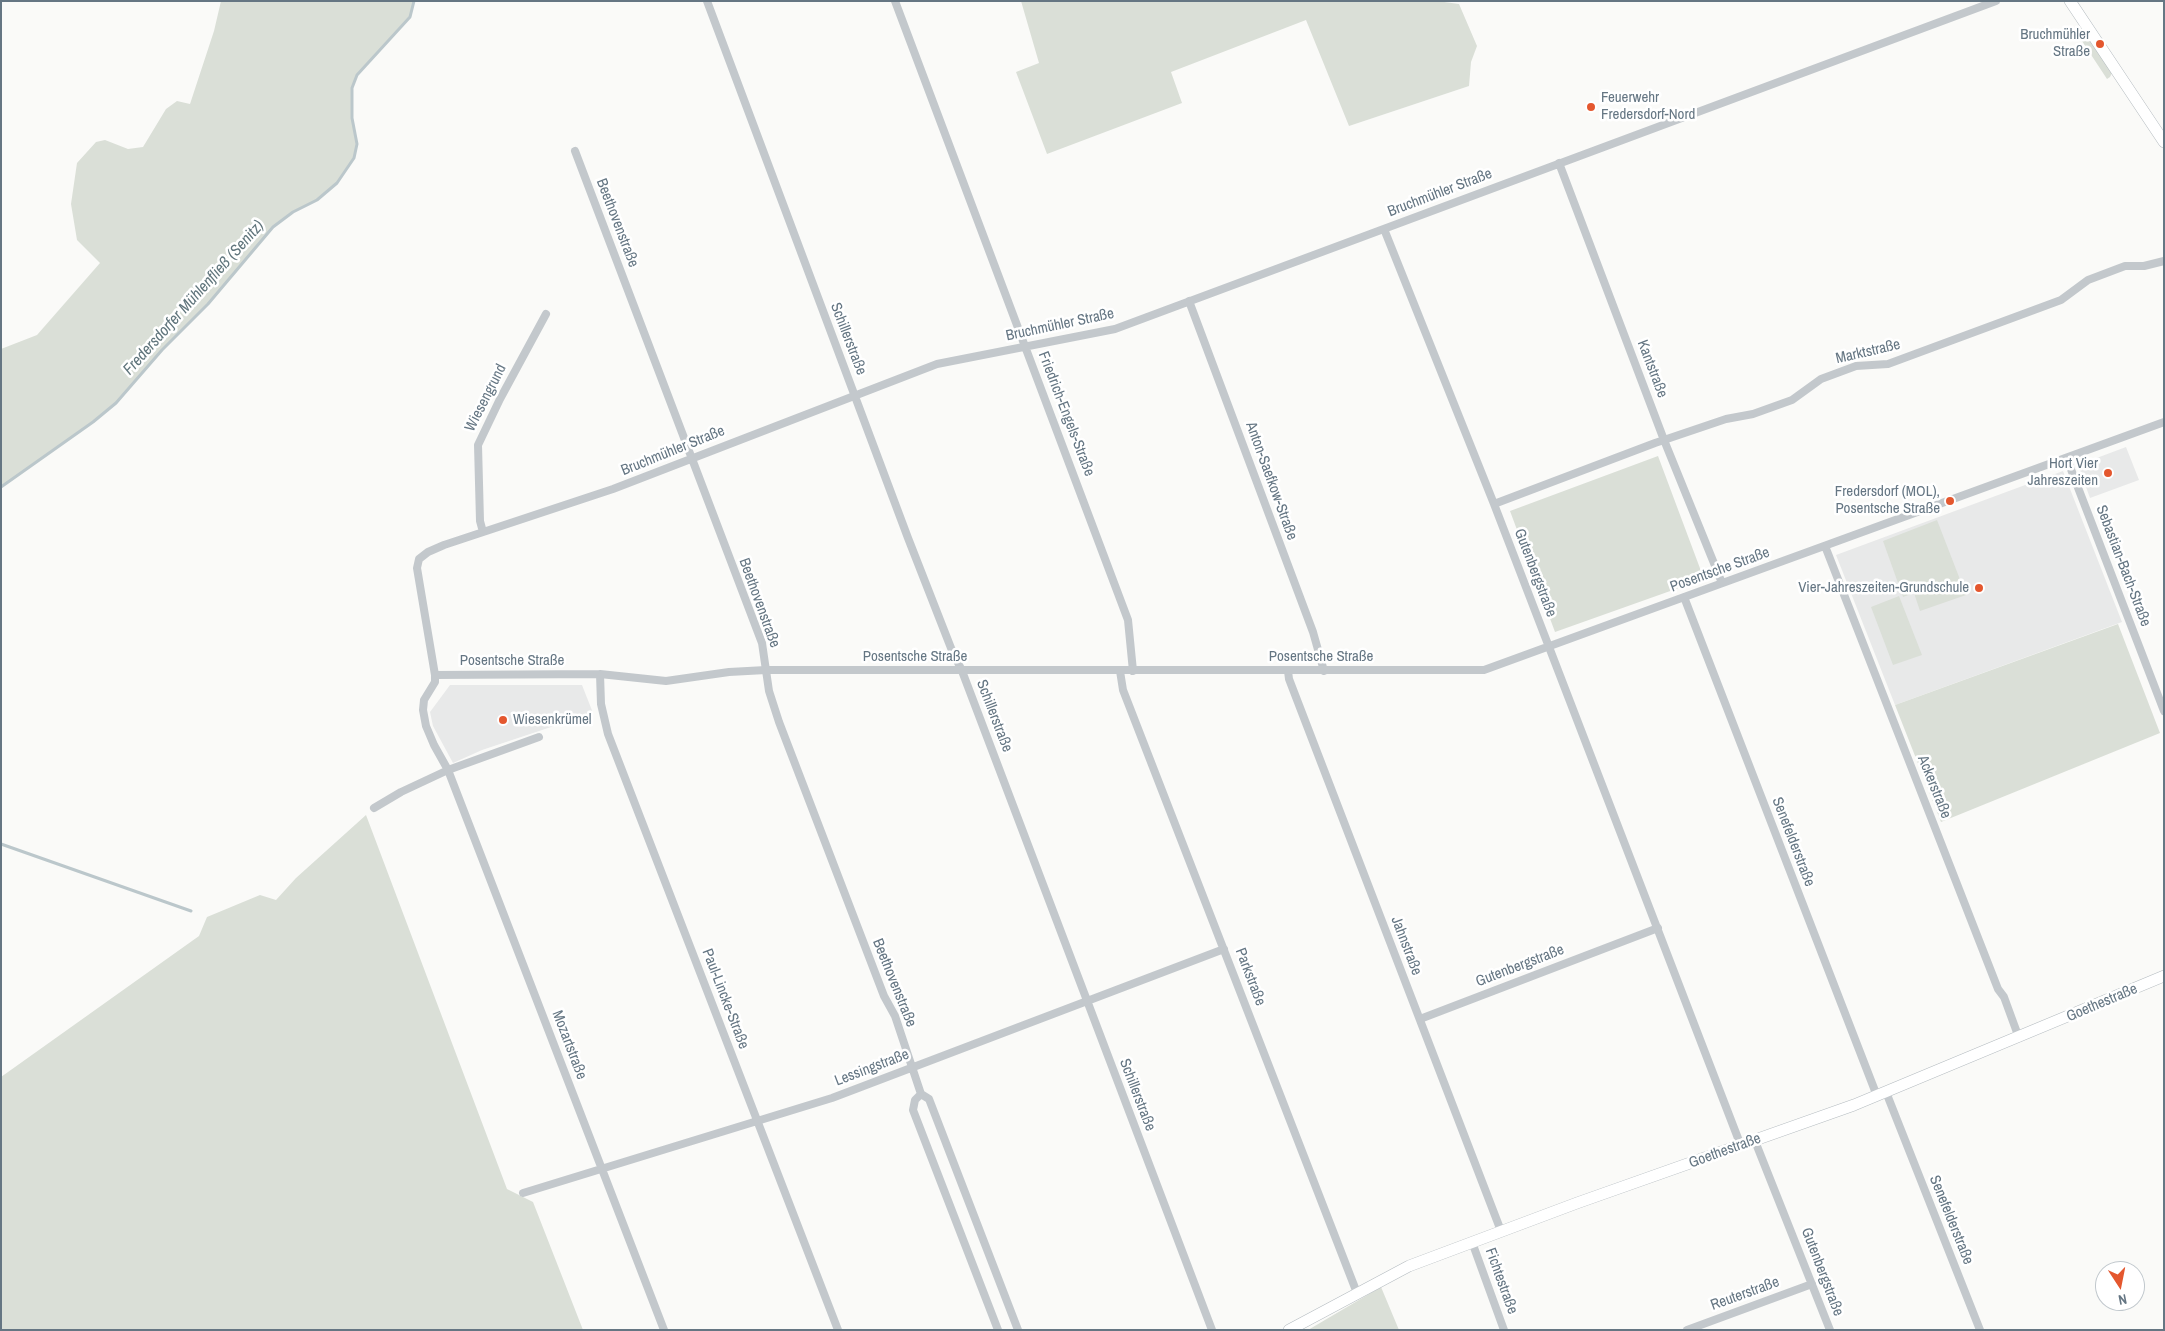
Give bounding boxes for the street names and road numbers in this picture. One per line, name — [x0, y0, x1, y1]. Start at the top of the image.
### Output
street label: Bruchmühler Straße — [1385, 165, 1495, 221]
street label: Beethovenstraße — [592, 176, 642, 270]
street label: Schillerstraße — [826, 300, 870, 378]
street label: Bruchmühler Straße — [1004, 305, 1116, 345]
street label: Marktstraße — [1834, 336, 1902, 368]
street label: Kantstraße — [1633, 338, 1671, 400]
street label: Friedrich-Engels-Straße — [1034, 349, 1098, 479]
street label: Wiesengrund — [461, 361, 511, 435]
street label: Anton-Saefkow-Straße — [1241, 419, 1301, 543]
street label: Bruchmühler Straße — [619, 422, 727, 480]
street label: Sebastian-Bach-Straße — [2092, 503, 2154, 629]
street label: Gutenbergstraße — [1510, 526, 1560, 620]
street label: Posentsche Straße — [1668, 544, 1772, 596]
street label: Beethovenstraße — [735, 556, 783, 650]
street label: Posentsche Straße — [863, 648, 967, 666]
street label: Posentsche Straße — [1269, 648, 1373, 666]
street label: Posentsche Straße — [460, 652, 564, 670]
street label: Schillerstraße — [972, 677, 1016, 755]
street label: Ackerstraße — [1913, 753, 1955, 821]
street label: Senefelderstraße — [1768, 795, 1818, 889]
street label: Jahnstraße — [1387, 914, 1425, 978]
street label: Beethovenstraße — [868, 936, 920, 1030]
street label: Gutenbergstraße — [1473, 941, 1567, 991]
street label: Paul-Lincke-Straße — [698, 946, 752, 1052]
street label: Parkstraße — [1231, 946, 1269, 1008]
street label: Goethestraße — [2064, 980, 2140, 1026]
street label: Mozartstraße — [548, 1008, 590, 1082]
street label: Lessingstraße — [832, 1046, 912, 1090]
street label: Schillerstraße — [1115, 1056, 1159, 1134]
street label: Goethestraße — [1687, 1130, 1763, 1172]
street label: Senefelderstraße — [1925, 1173, 1977, 1267]
street label: Gutenbergstraße — [1797, 1225, 1847, 1319]
street label: Fichtestraße — [1481, 1245, 1521, 1317]
street label: Reuterstraße — [1708, 1273, 1782, 1315]

